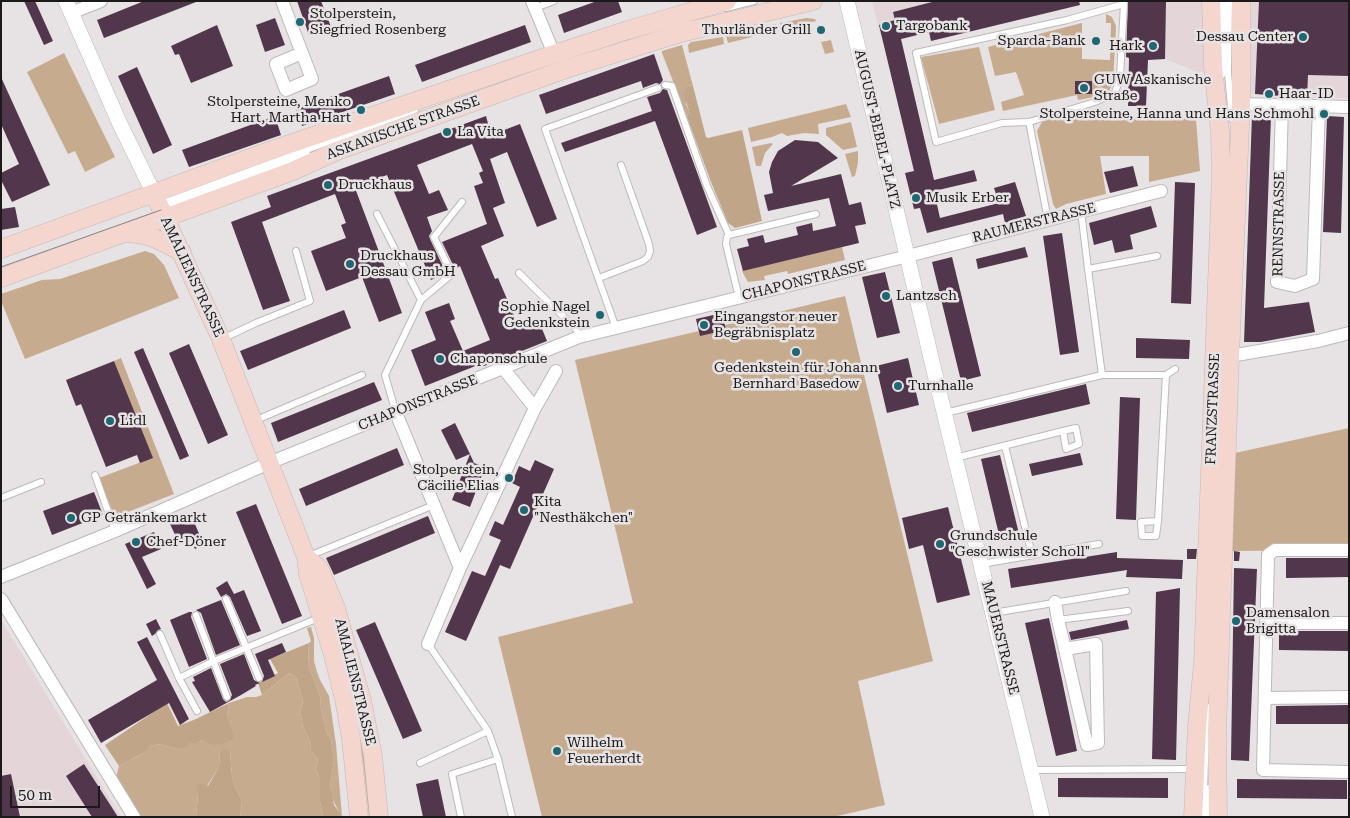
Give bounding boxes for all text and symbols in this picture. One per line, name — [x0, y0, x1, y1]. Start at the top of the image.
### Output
place label: Stolperstein, Siegfried Rosenberg — [310, 6, 446, 38]
marker: Stolperstein, Siegfried Rosenberg — [294, 16, 306, 28]
place label: Targobank — [896, 18, 968, 34]
marker: Targobank — [880, 20, 892, 32]
place label: Thurländer Grill — [702, 22, 811, 38]
marker: Thurländer Grill — [815, 24, 827, 36]
place label: Dessau Center — [1196, 29, 1293, 45]
marker: Dessau Center — [1297, 31, 1309, 43]
place label: Sparda-Bank — [998, 33, 1086, 49]
marker: Sparda-Bank — [1090, 35, 1102, 47]
place label: Hark — [1109, 38, 1143, 54]
marker: Hark — [1147, 40, 1159, 52]
street label: AUGUST-BEBEL-PLATZ — [851, 48, 903, 210]
place label: GUW Askanische Straße — [1094, 72, 1211, 104]
marker: GUW Askanische Straße — [1078, 82, 1090, 94]
place label: Haar-ID — [1279, 86, 1334, 102]
marker: Haar-ID — [1263, 88, 1275, 100]
street label: ASKANISCHE STRASSE — [324, 92, 482, 164]
place label: Stolpersteine, Menko Hart, Martha Hart — [207, 94, 351, 126]
marker: Stolpersteine, Menko Hart, Martha Hart — [355, 104, 367, 116]
place label: Stolpersteine, Hanna und Hans Schmohl — [1040, 106, 1314, 122]
marker: Stolpersteine, Hanna und Hans Schmohl — [1318, 108, 1330, 120]
place label: La Vita — [457, 124, 504, 140]
marker: La Vita — [441, 126, 453, 138]
street label: RENNSTRASSE — [1270, 171, 1288, 277]
place label: Druckhaus — [338, 177, 412, 193]
marker: Druckhaus — [322, 179, 334, 191]
place label: Musik Erber — [926, 190, 1009, 206]
marker: Musik Erber — [910, 192, 922, 204]
street label: RAUMERSTRASSE — [971, 200, 1097, 246]
street label: AMALIENSTRASSE — [157, 214, 227, 340]
place label: Druckhaus Dessau GmbH — [360, 248, 456, 280]
street label: CHAPONSTRASSE — [740, 257, 868, 305]
marker: Druckhaus Dessau GmbH — [344, 258, 356, 270]
place label: Lantzsch — [896, 288, 957, 304]
marker: Lantzsch — [880, 290, 892, 302]
place label: Sophie Nagel Gedenkstein — [501, 299, 590, 332]
marker: Sophie Nagel Gedenkstein — [594, 309, 606, 321]
place label: Eingangstor neuer Begräbnisplatz — [714, 309, 837, 342]
marker: Eingangstor neuer Begräbnisplatz — [698, 319, 710, 331]
marker: Gedenkstein für Johann Bernhard Basedow — [790, 346, 802, 358]
place label: Chaponschule — [450, 351, 548, 367]
marker: Chaponschule — [434, 353, 446, 365]
street label: FRANZSTRASSE — [1203, 353, 1223, 465]
place label: Gedenkstein für Johann Bernhard Basedow — [714, 360, 878, 392]
street label: CHAPONSTRASSE — [356, 371, 480, 435]
place label: Turnhalle — [908, 378, 974, 394]
marker: Turnhalle — [892, 380, 904, 392]
place label: Lidl — [120, 413, 146, 429]
marker: Lidl — [104, 415, 116, 427]
place label: Stolperstein, Cäcilie Elias — [413, 462, 499, 494]
marker: Stolperstein, Cäcilie Elias — [503, 472, 515, 484]
place label: Kita "Nesthäkchen" — [534, 494, 633, 526]
marker: Kita "Nesthäkchen" — [518, 504, 530, 516]
place label: GP Getränkemarkt — [81, 510, 207, 526]
marker: GP Getränkemarkt — [65, 512, 77, 524]
place label: Grundschule "Geschwister Scholl" — [950, 528, 1090, 560]
place label: Chef-Döner — [146, 534, 226, 550]
marker: Chef-Döner — [130, 536, 142, 548]
marker: Grundschule "Geschwister Scholl" — [934, 538, 946, 550]
street label: MAUERSTRASSE — [978, 579, 1022, 697]
place label: Damensalon Brigitta — [1246, 605, 1330, 638]
marker: Damensalon Brigitta — [1230, 615, 1242, 627]
street label: AMALIENSTRASSE — [331, 616, 379, 748]
place label: Wilhelm Feuerherdt — [567, 735, 641, 768]
marker: Wilhelm Feuerherdt — [551, 745, 563, 757]
scale bar — [12, 776, 102, 808]
text: 50 m — [18, 786, 52, 804]

